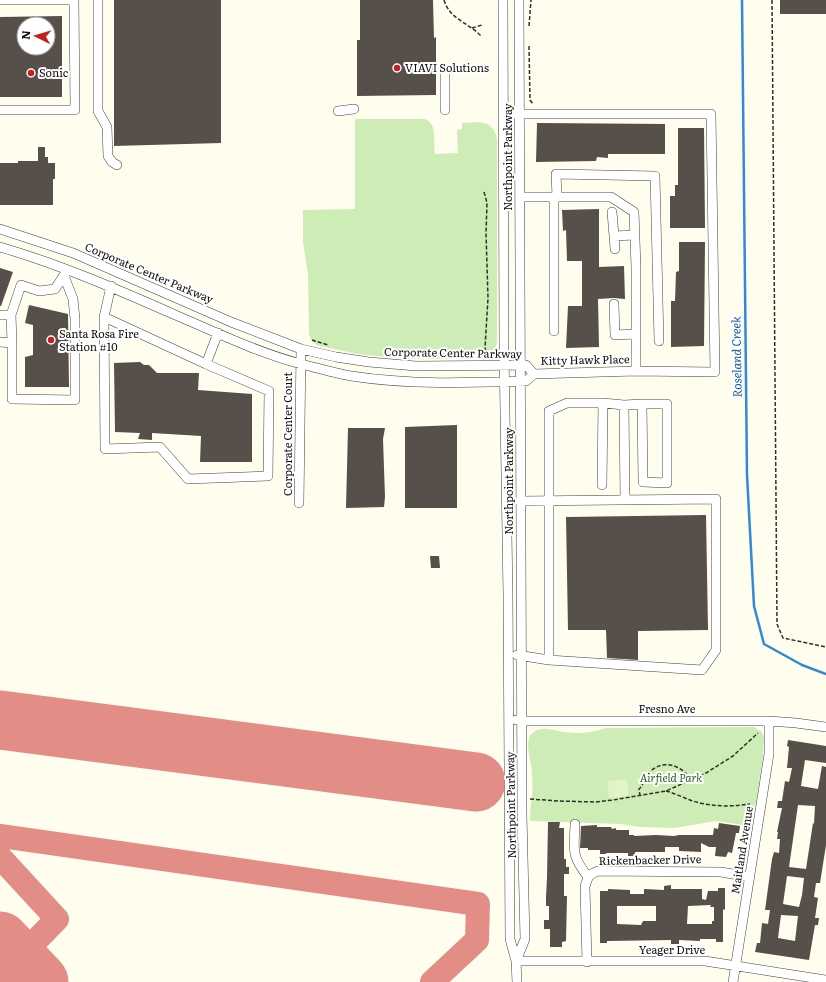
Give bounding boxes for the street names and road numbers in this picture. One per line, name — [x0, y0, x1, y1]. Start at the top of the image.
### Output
street label: Northpoint Parkway — [499, 103, 515, 211]
street label: Corporate Center Parkway — [83, 238, 217, 307]
street label: Corporate Center Parkway — [384, 343, 523, 361]
street label: Kitty Hawk Place — [540, 350, 630, 368]
street label: Corporate Center Court — [279, 372, 295, 496]
street label: Northpoint Parkway — [500, 427, 516, 535]
street label: Fresno Ave — [638, 700, 696, 716]
street label: Northpoint Parkway — [501, 751, 519, 859]
street label: Maitland Avenue — [726, 804, 756, 895]
street label: Rickenbacker Drive — [599, 850, 702, 868]
street label: Yeager Drive — [639, 941, 705, 957]

